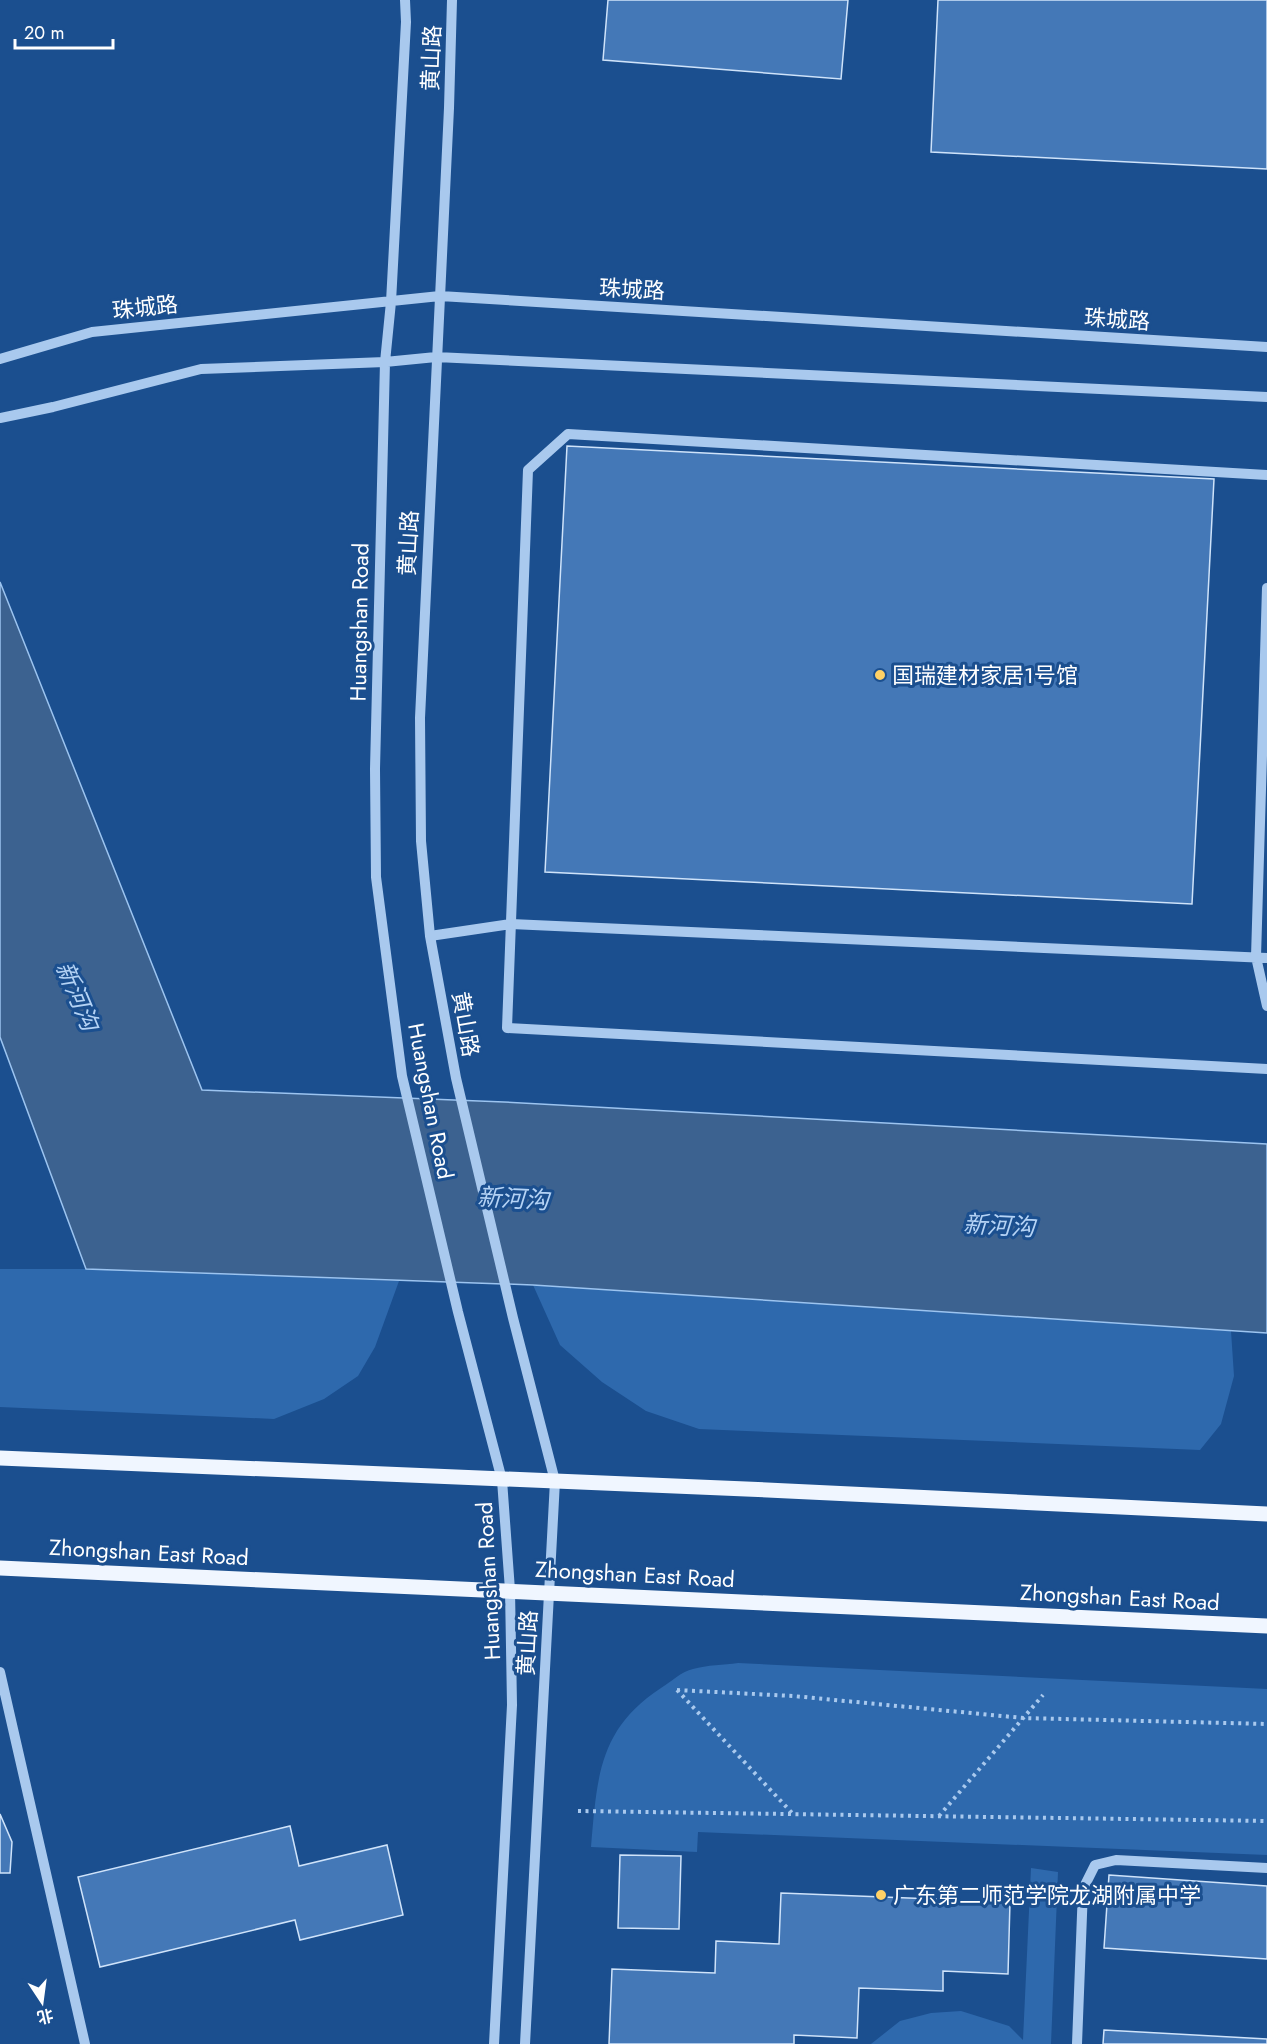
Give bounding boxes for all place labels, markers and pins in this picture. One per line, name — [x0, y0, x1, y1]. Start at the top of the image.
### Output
place label: 国瑞建材家居1号馆 — [892, 659, 1078, 691]
marker: 国瑞建材家居1号馆 — [873, 668, 887, 682]
place label: 广东第二师范学院龙湖附属中学 — [893, 1879, 1201, 1911]
marker: 广东第二师范学院龙湖附属中学 — [874, 1888, 888, 1902]

